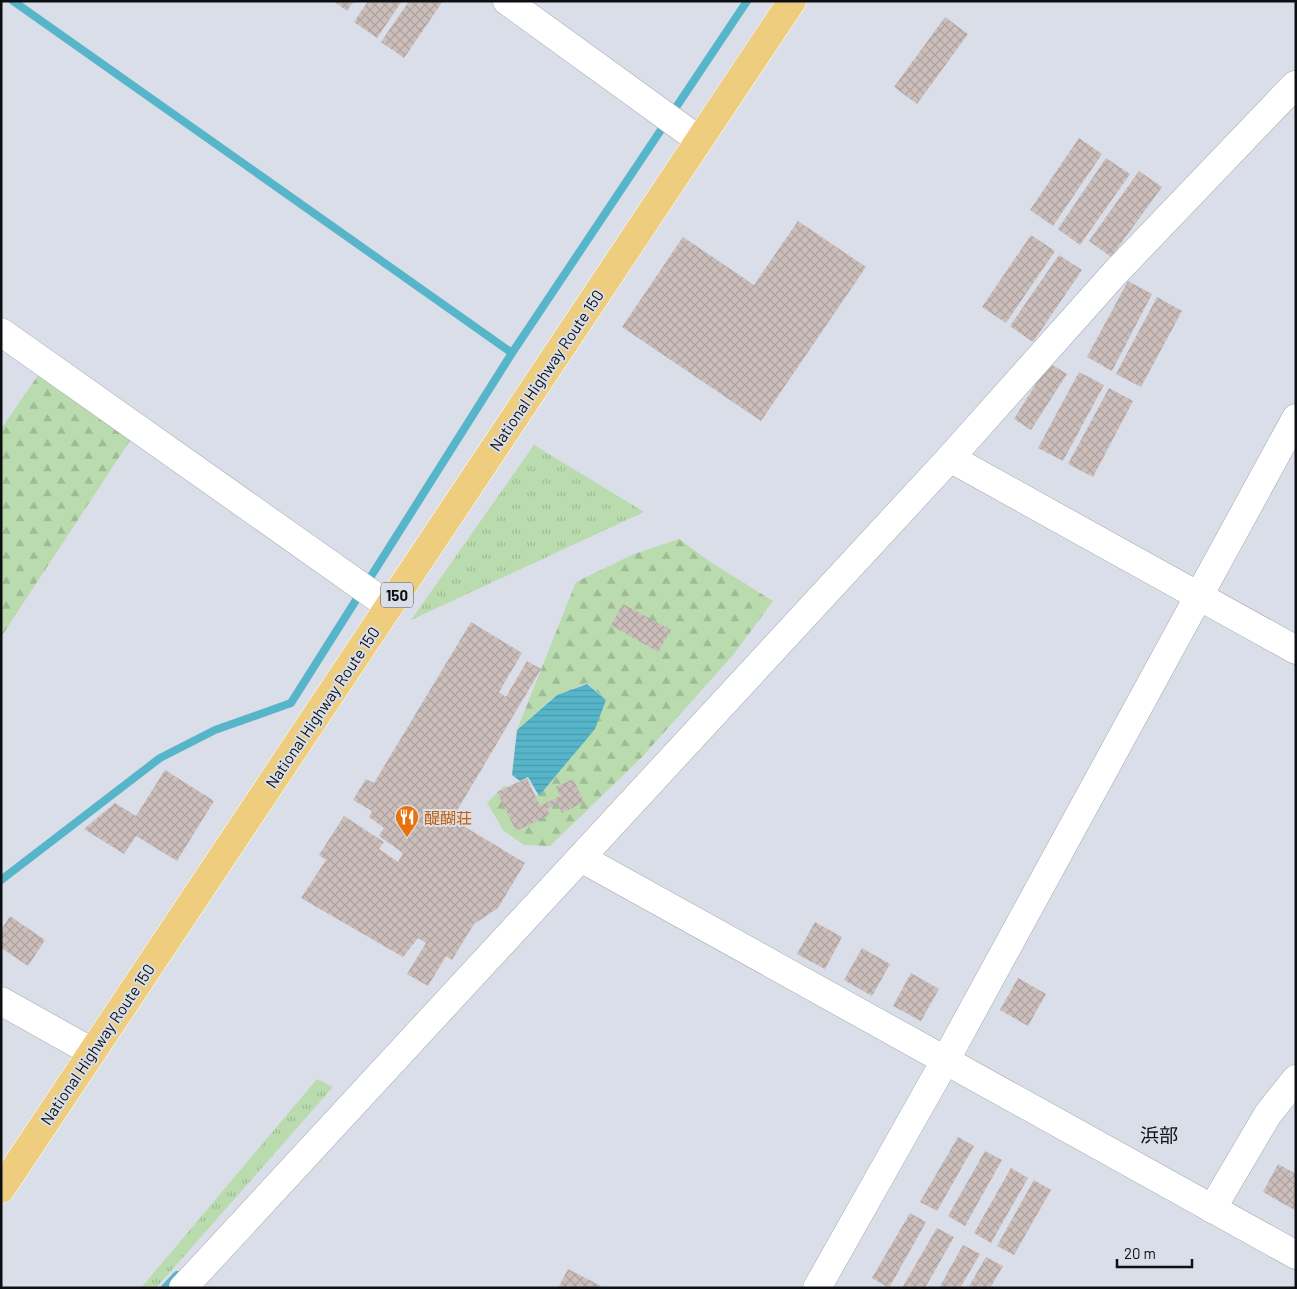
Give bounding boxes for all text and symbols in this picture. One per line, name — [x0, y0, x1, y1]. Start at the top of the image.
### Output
street label: National Highway Route 150 — [485, 286, 607, 454]
road number: 150 — [381, 582, 413, 608]
street label: National Highway Route 150 — [261, 623, 383, 791]
restaurant icon: 醍醐荘 — [394, 804, 420, 838]
place label: 醍醐荘 — [424, 808, 472, 827]
street label: National Highway Route 150 — [36, 960, 158, 1128]
district label: 浜部 — [1140, 1123, 1178, 1146]
scale bar — [1117, 1236, 1192, 1268]
text: 20 m — [1124, 1244, 1156, 1262]

